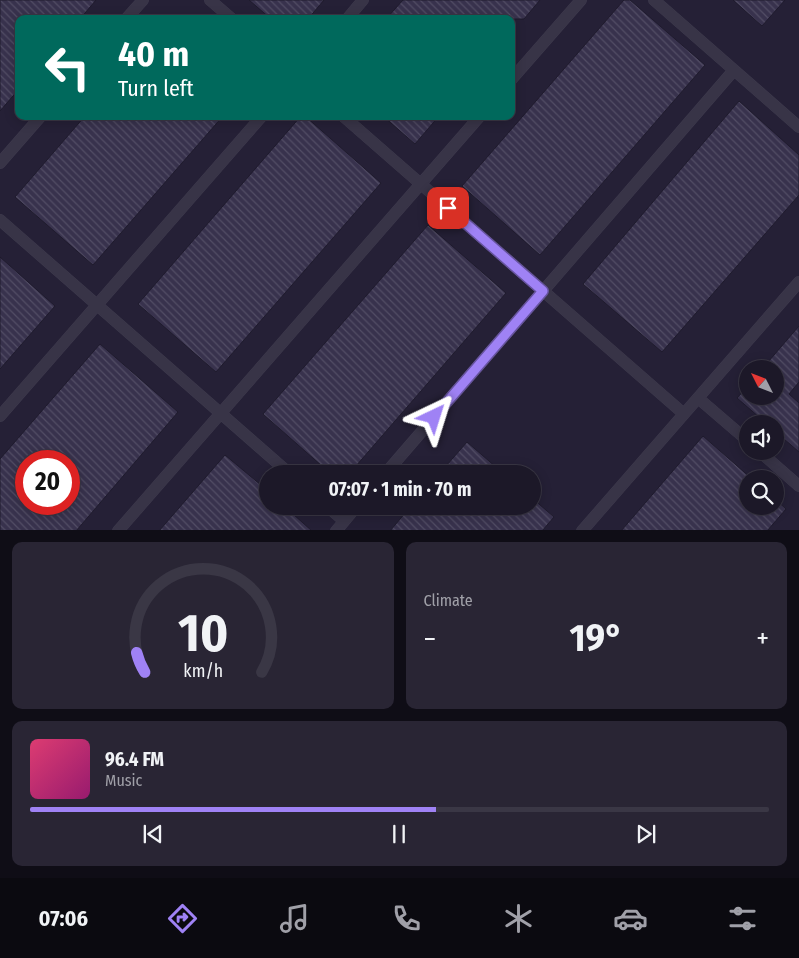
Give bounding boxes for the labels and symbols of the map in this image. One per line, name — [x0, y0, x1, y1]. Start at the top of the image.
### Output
pin — [427, 187, 469, 229]
north arrow — [739, 360, 784, 405]
position arrow — [407, 390, 459, 442]
speed limit sign: 20 — [15, 450, 80, 515]

